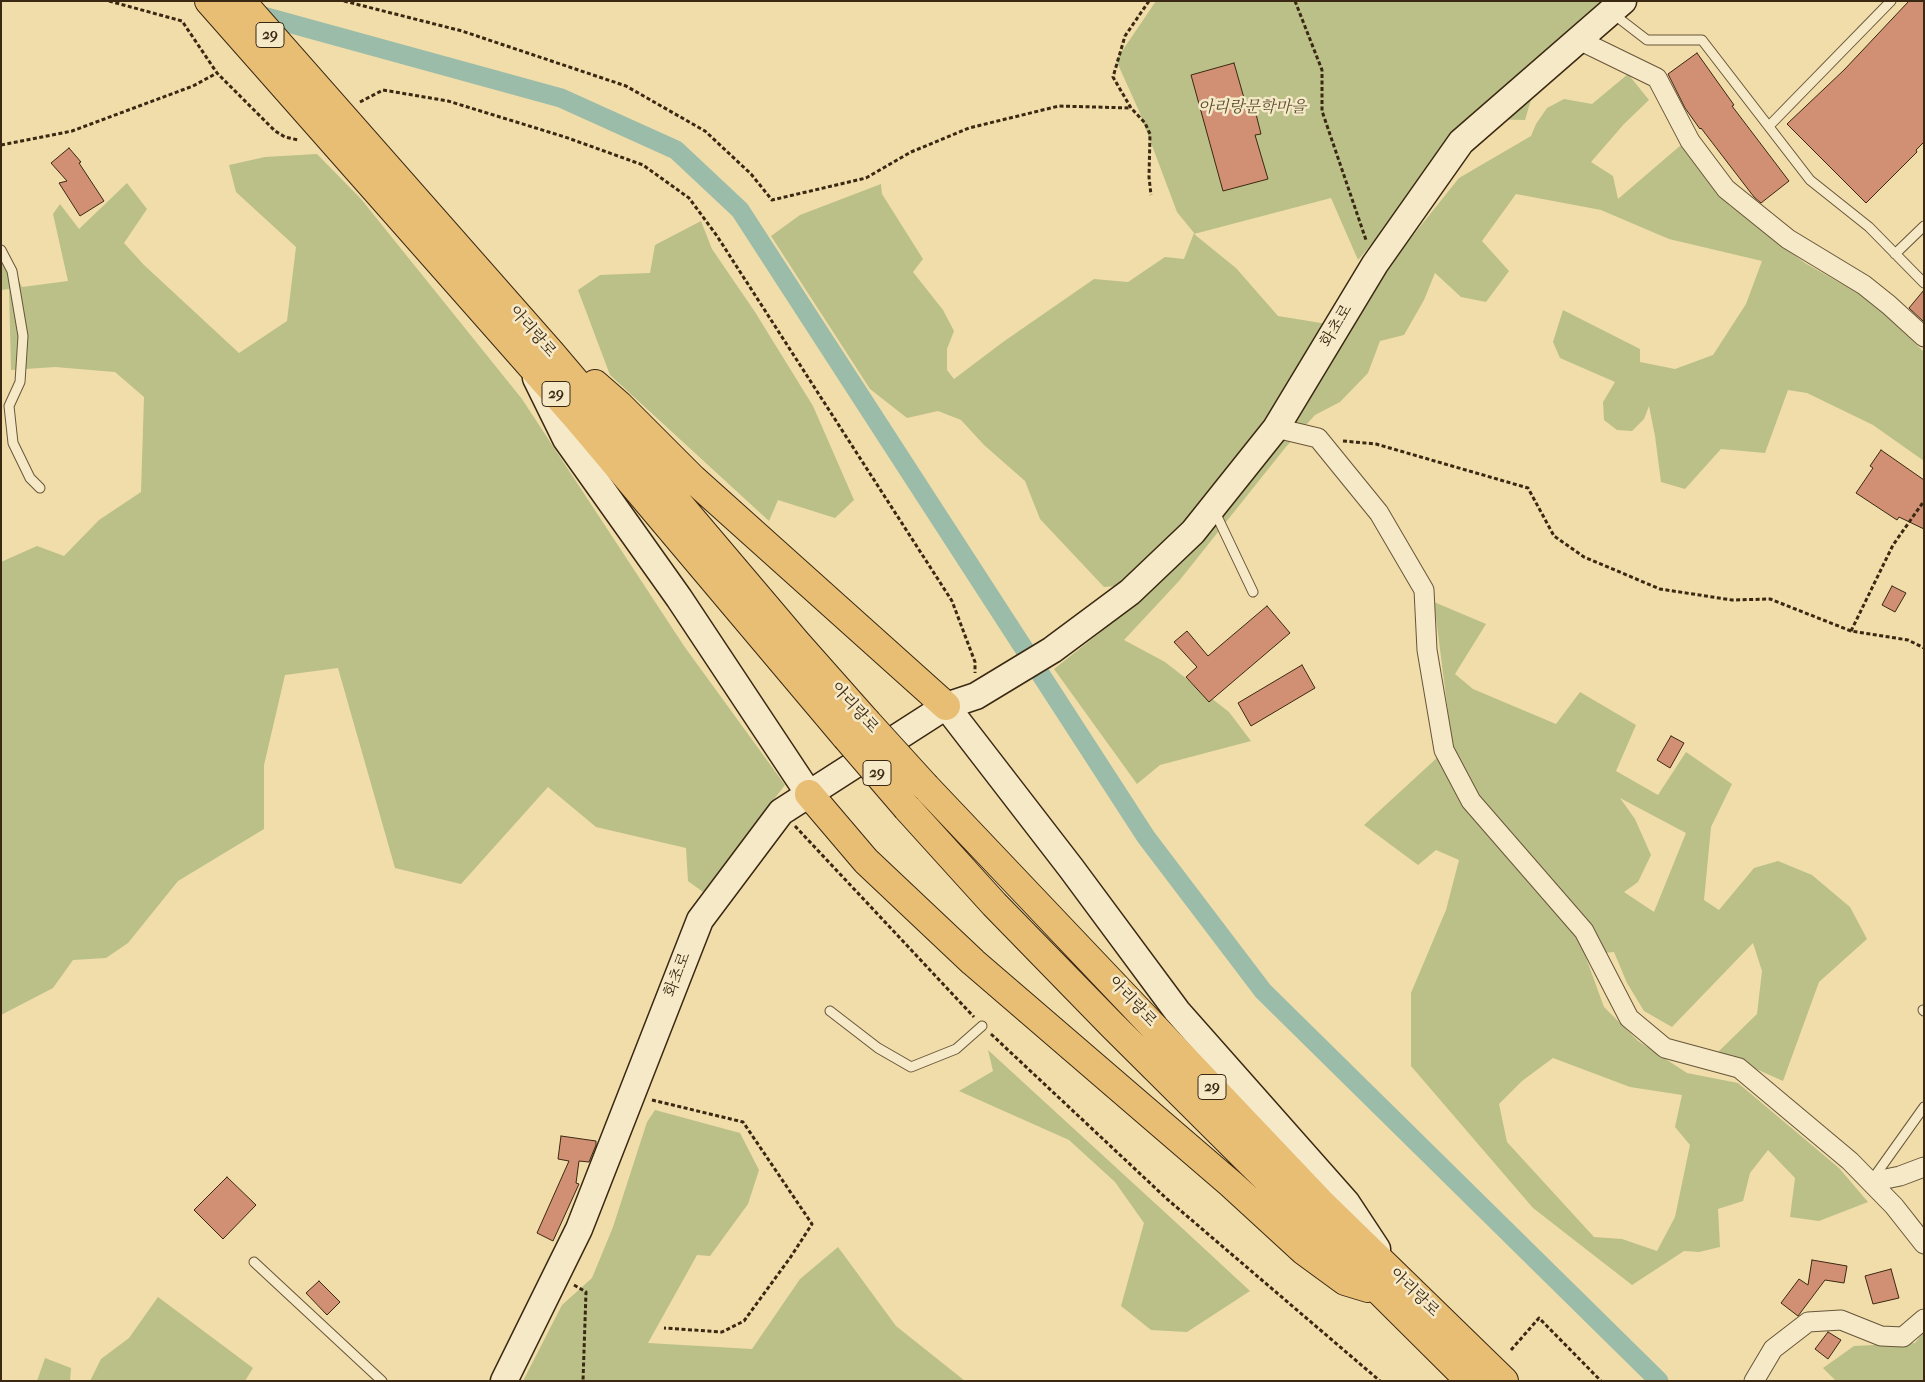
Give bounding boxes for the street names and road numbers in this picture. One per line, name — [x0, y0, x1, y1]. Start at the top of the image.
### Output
road number: 29 — [256, 22, 284, 48]
street label: 화초로 — [1317, 301, 1357, 351]
street label: 아리랑로 — [504, 302, 560, 362]
road number: 29 — [542, 382, 570, 406]
street label: 아리랑로 — [826, 679, 882, 737]
road number: 29 — [863, 760, 891, 786]
street label: 화초로 — [661, 950, 695, 1000]
street label: 아리랑로 — [1104, 973, 1160, 1031]
road number: 29 — [1198, 1074, 1226, 1100]
street label: 아리랑로 — [1385, 1265, 1443, 1321]

